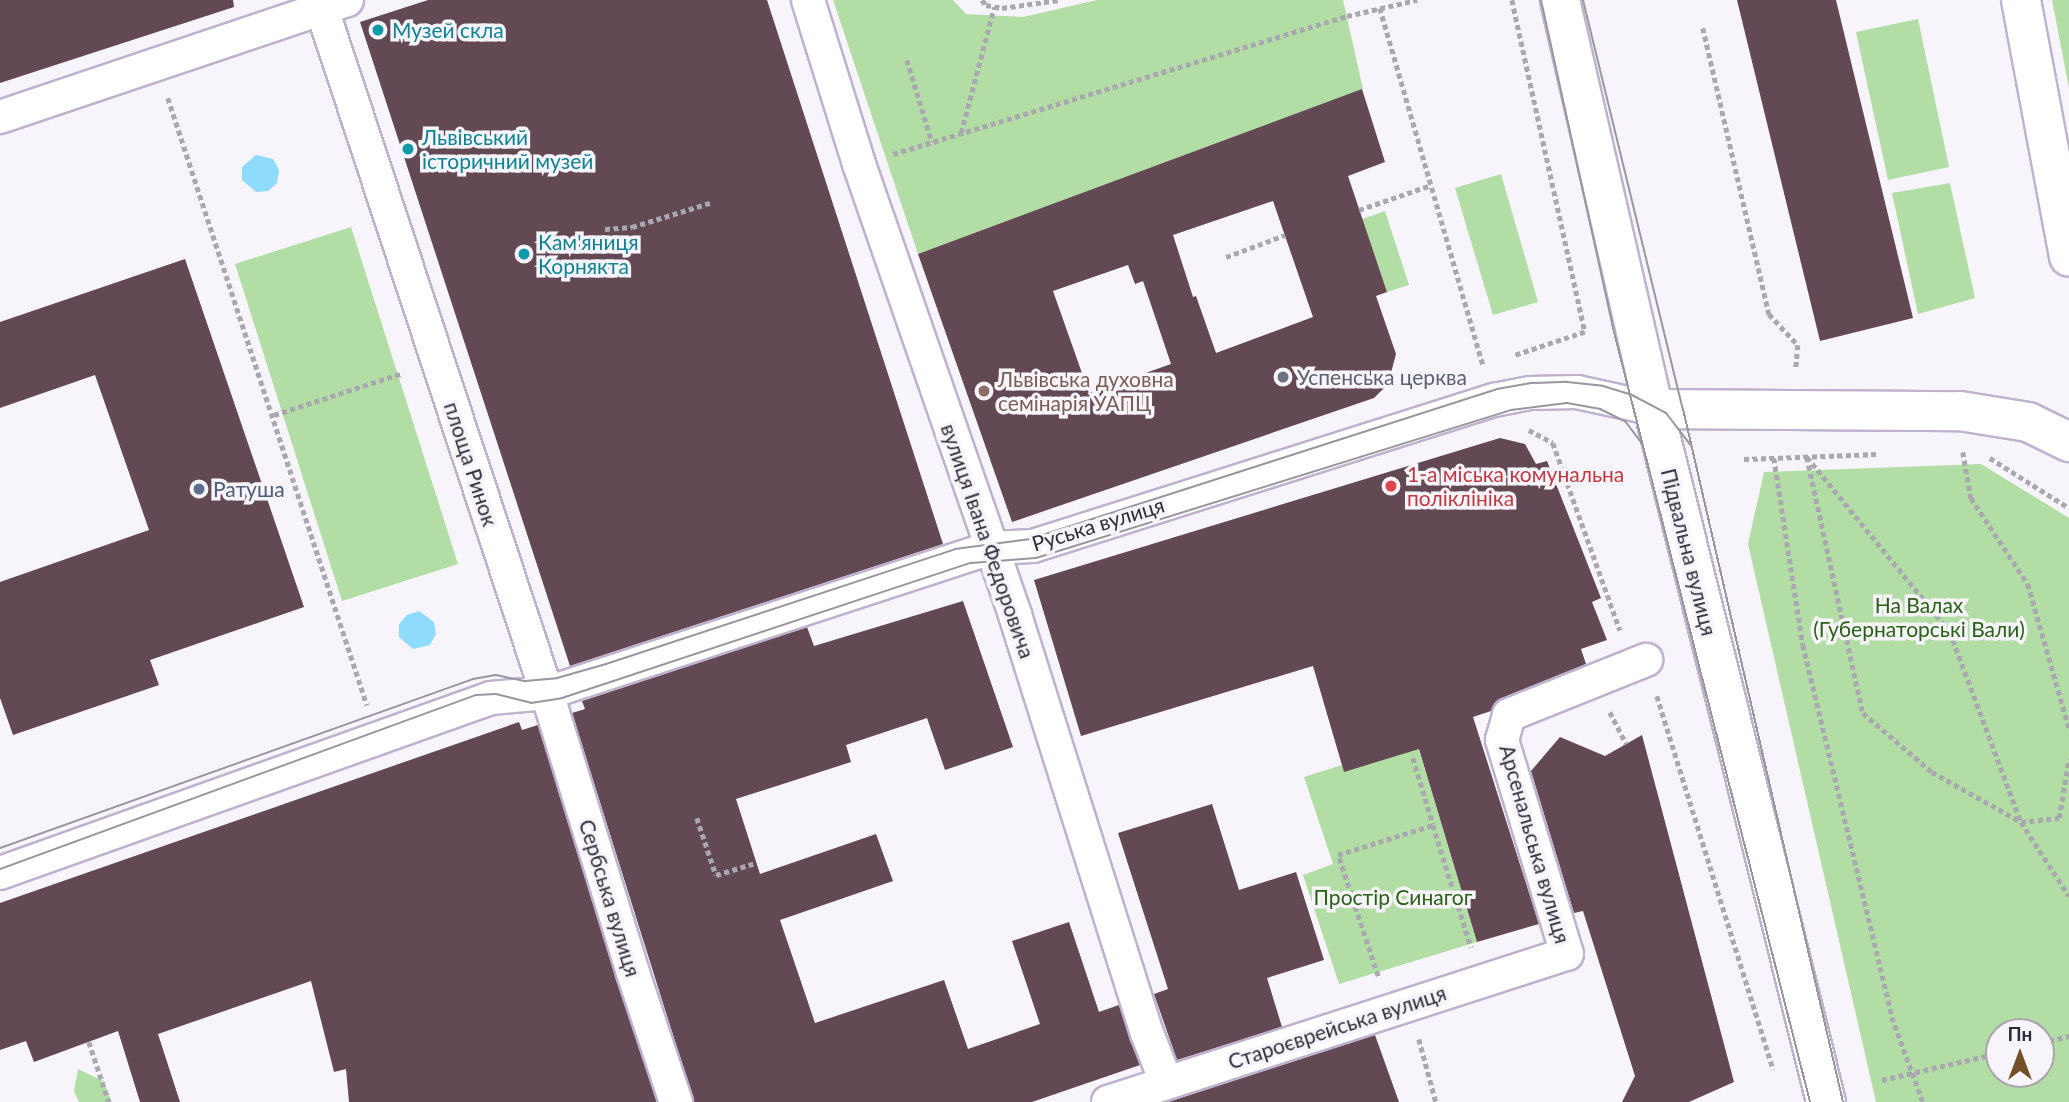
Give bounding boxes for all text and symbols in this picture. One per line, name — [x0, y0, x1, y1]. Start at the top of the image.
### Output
place label: Музей скла — [392, 17, 504, 43]
marker: Музей скла — [370, 22, 386, 38]
place label: Львівський історичний музей — [422, 124, 593, 174]
marker: Львівський історичний музей — [400, 141, 416, 157]
place label: Кам'яниця Корнякта — [538, 229, 639, 279]
marker: Кам'яниця Корнякта — [516, 246, 532, 262]
place label: Успенська церква — [1297, 364, 1467, 390]
place label: Львівська духовна семінарія УАПЦ — [998, 366, 1174, 416]
marker: Успенська церква — [1275, 369, 1291, 385]
marker: Львівська духовна семінарія УАПЦ — [976, 383, 992, 399]
street label: площа Ринок — [439, 399, 503, 529]
street label: вулиця Івана Федоровича — [936, 420, 1040, 662]
place label: 1-а міська комунальна поліклініка — [1407, 461, 1624, 511]
street label: Підвальна вулиця — [1656, 466, 1722, 638]
place label: Ратуша — [213, 476, 285, 502]
marker: 1-а міська комунальна поліклініка — [1381, 476, 1401, 496]
marker: Ратуша — [191, 481, 207, 497]
street label: Руська вулиця — [1029, 492, 1167, 556]
park label: На Валах (Губернаторські Вали) — [1813, 592, 2025, 642]
street label: Арсенальська вулиця — [1495, 742, 1575, 946]
street label: Сербська вулиця — [574, 816, 646, 980]
park label: Простір Синагог — [1314, 884, 1472, 910]
street label: Староєврейська вулиця — [1225, 980, 1449, 1074]
north arrow — [1985, 1018, 2055, 1088]
text: Пн — [2008, 1022, 2032, 1045]

